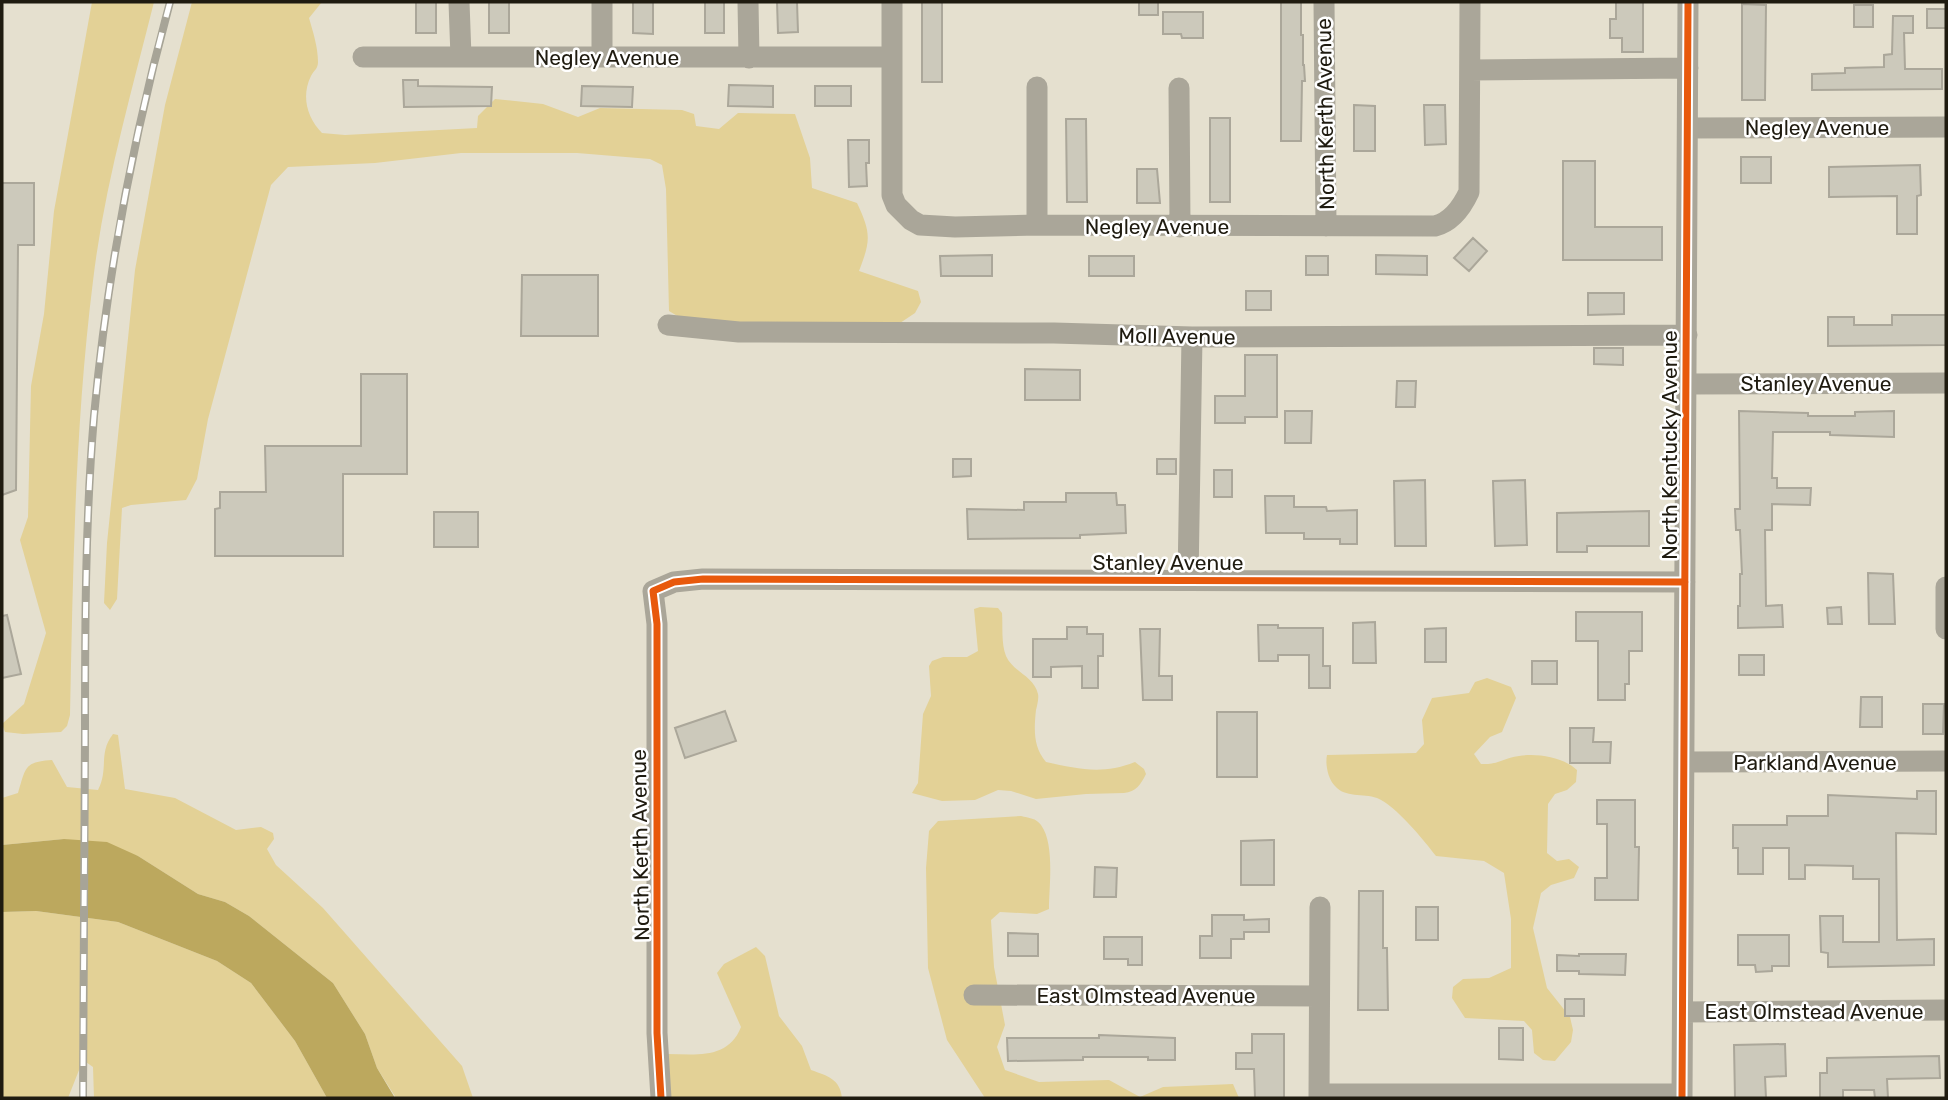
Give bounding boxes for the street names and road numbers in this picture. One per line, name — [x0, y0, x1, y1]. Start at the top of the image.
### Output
street label: North Kerth Avenue — [1311, 18, 1339, 210]
street label: Negley Avenue — [535, 45, 679, 70]
street label: Negley Avenue — [1745, 115, 1889, 140]
street label: Negley Avenue — [1085, 214, 1229, 239]
street label: Moll Avenue — [1118, 322, 1236, 350]
street label: North Kentucky Avenue — [1657, 330, 1682, 560]
street label: Stanley Avenue — [1740, 371, 1892, 396]
street label: Stanley Avenue — [1092, 550, 1244, 575]
street label: North Kerth Avenue — [626, 749, 654, 941]
street label: Parkland Avenue — [1733, 750, 1897, 775]
street label: East Olmstead Avenue — [1036, 983, 1256, 1008]
street label: East Olmstead Avenue — [1704, 999, 1924, 1024]

